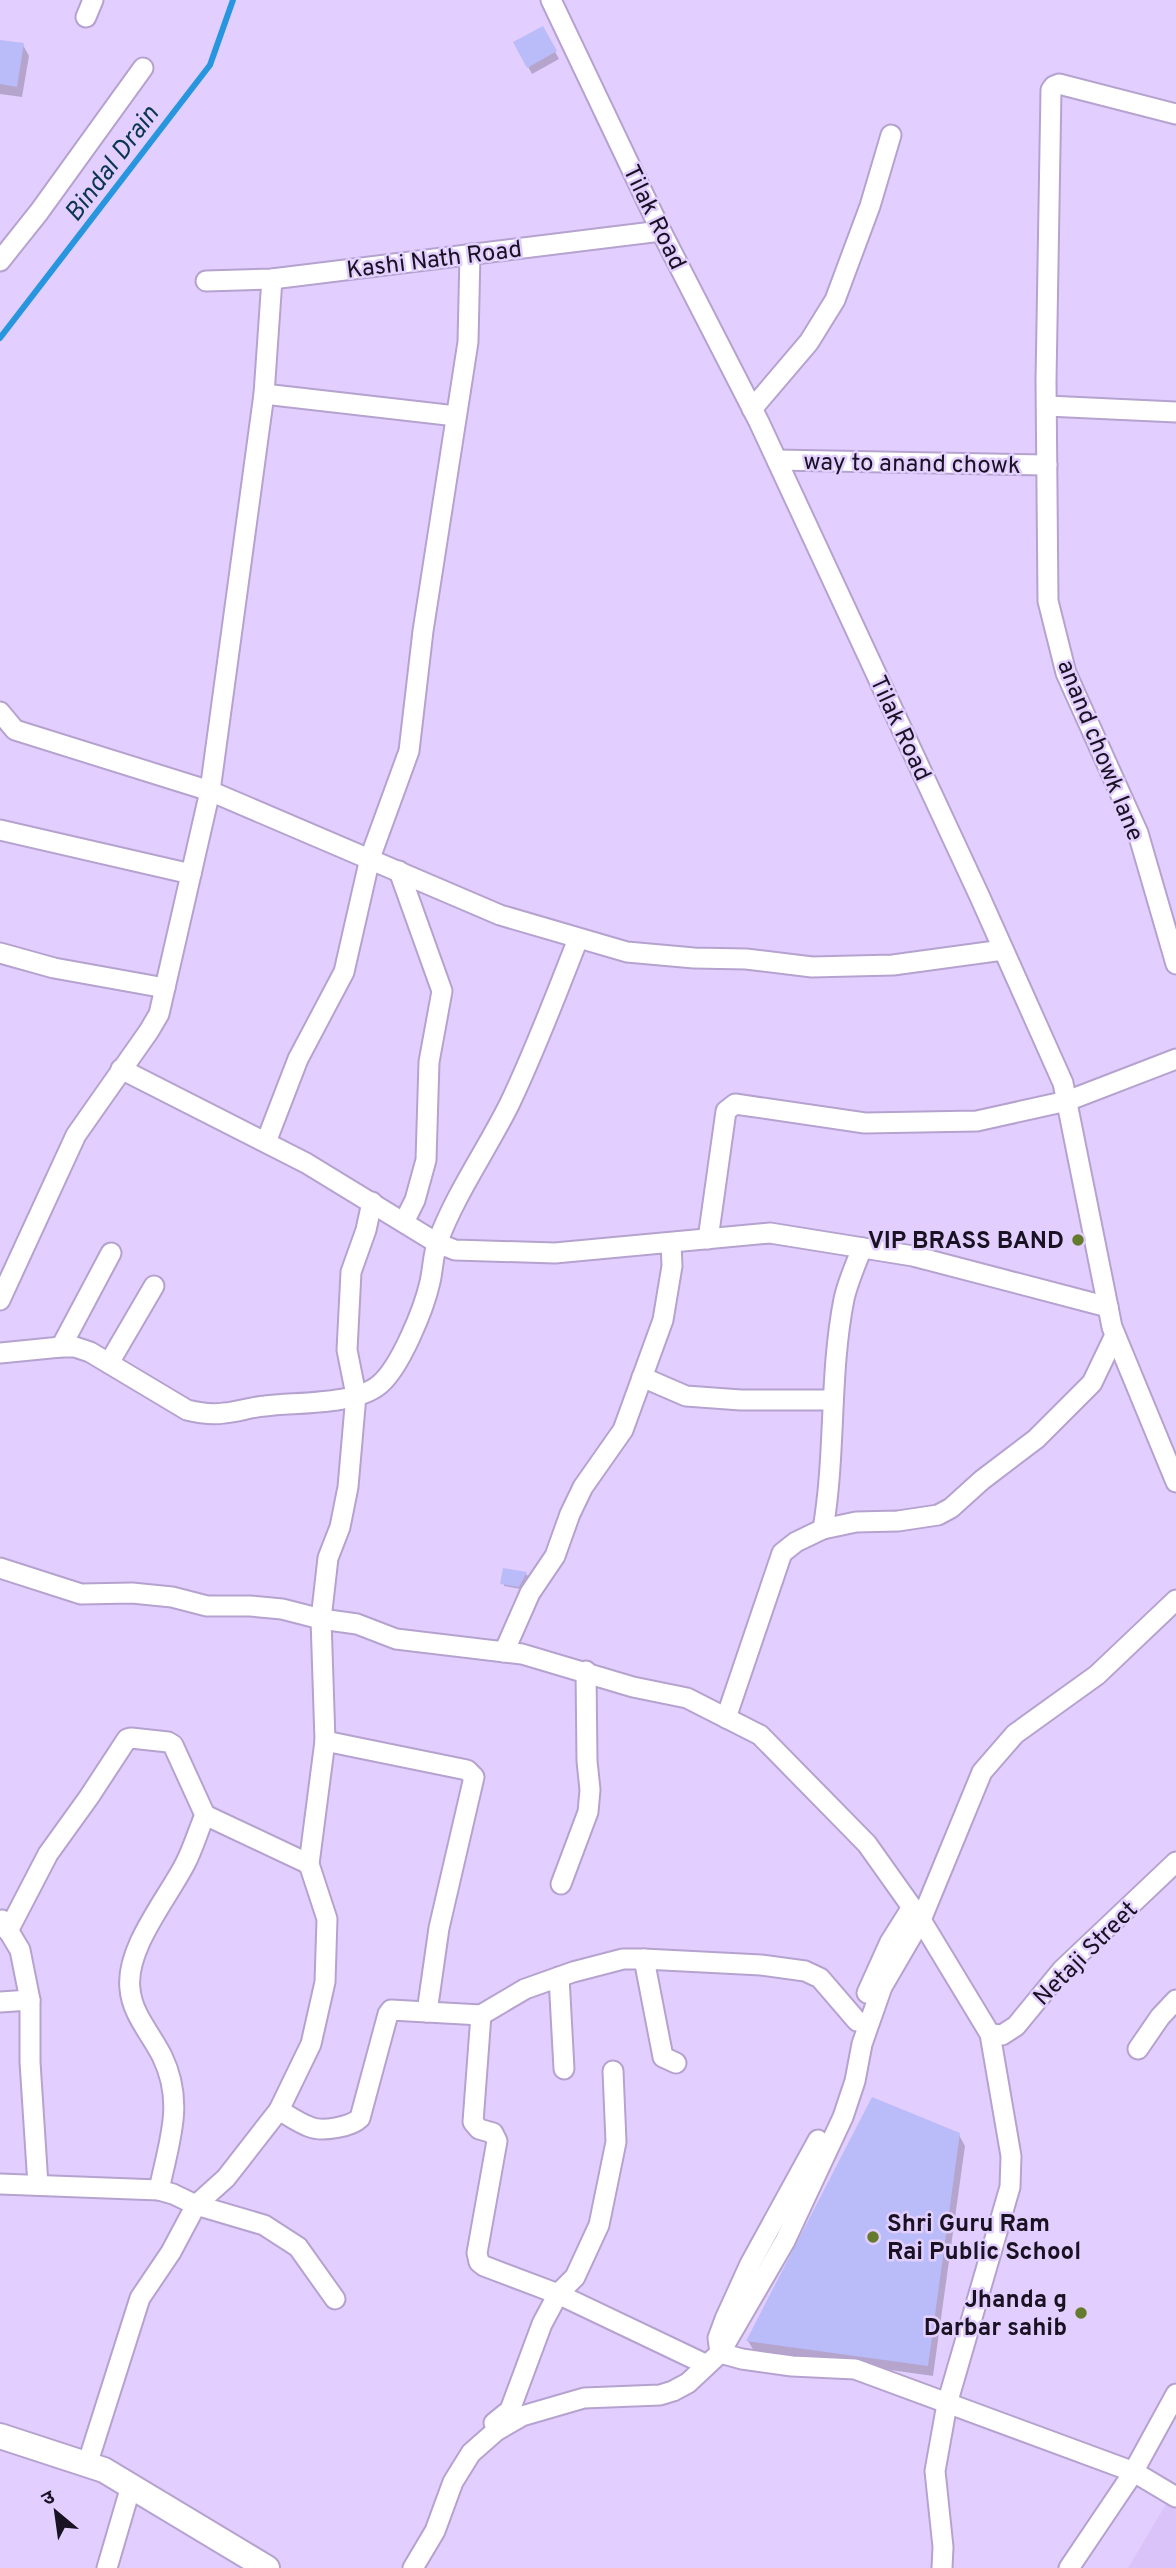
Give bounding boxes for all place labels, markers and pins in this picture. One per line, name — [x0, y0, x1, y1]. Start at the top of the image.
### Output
place label: VIP BRASS BAND — [868, 1227, 1064, 1257]
marker: VIP BRASS BAND — [1070, 1232, 1086, 1248]
place label: Shri Guru Ram Rai Public School — [887, 2210, 1081, 2268]
marker: Shri Guru Ram Rai Public School — [865, 2229, 881, 2245]
place label: Jhanda g Darbar sahib — [924, 2286, 1067, 2344]
marker: Jhanda g Darbar sahib — [1073, 2305, 1089, 2321]

